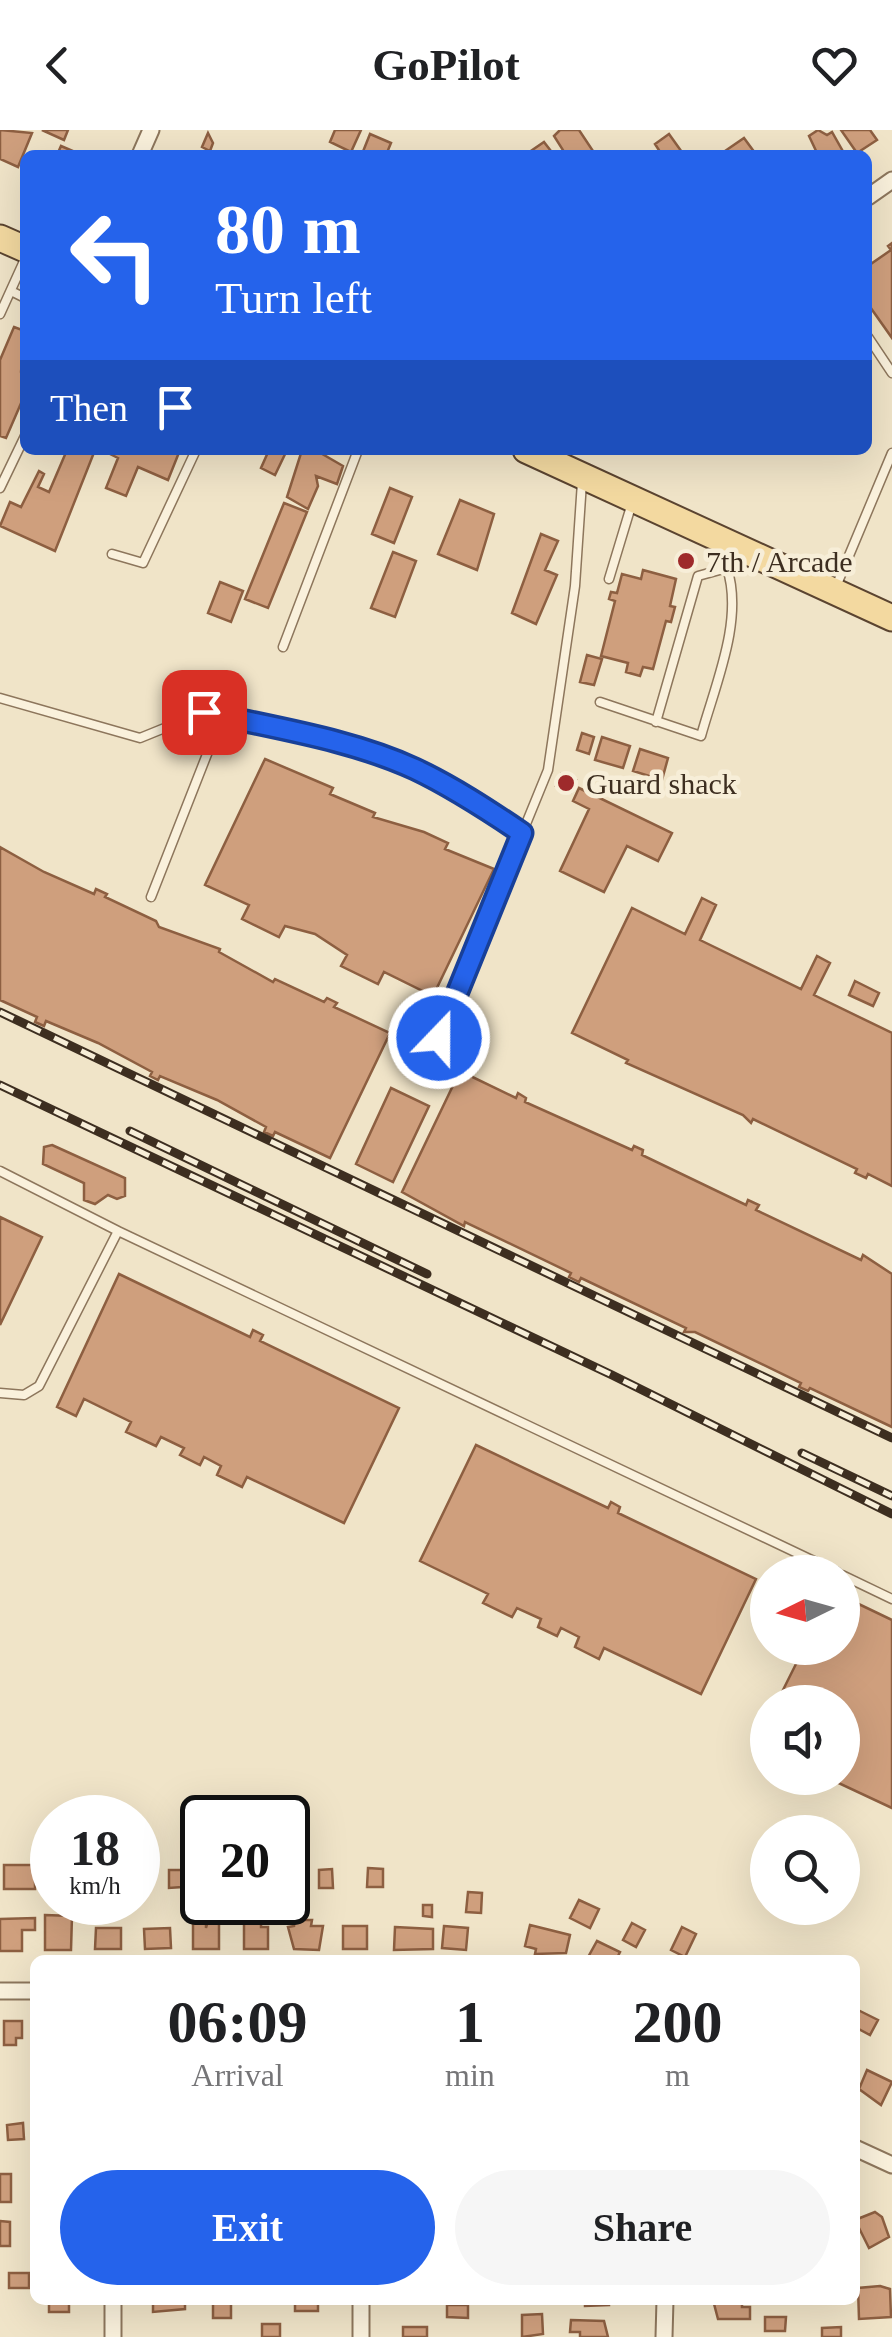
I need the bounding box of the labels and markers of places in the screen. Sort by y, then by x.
place label: 7th / Arcade [706,545,853,578]
marker: 7th / Arcade [675,550,697,572]
pin [162,670,247,755]
place label: Guard shack [586,767,737,800]
marker: Guard shack [555,772,577,794]

